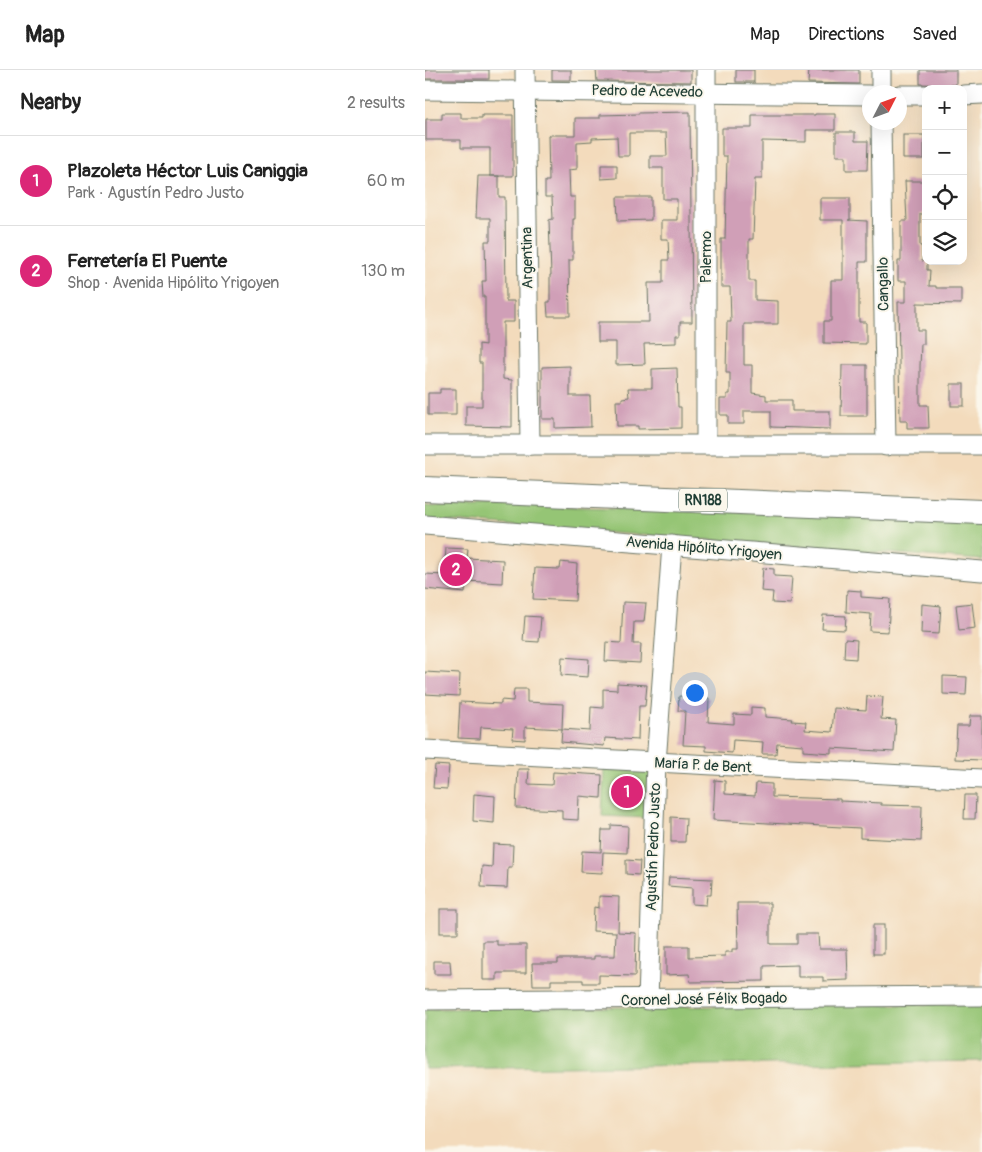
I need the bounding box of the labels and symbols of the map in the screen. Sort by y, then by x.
street label: Pedro de Acevedo [591,81,703,102]
north arrow [862,85,907,130]
street label: Argentina [517,227,538,289]
street label: Palermo [697,231,716,283]
street label: Cangallo [874,257,893,311]
road number: RN188 [679,488,727,512]
street label: Avenida Hipólito Yrigoyen [625,532,783,565]
pin: 2 [440,551,472,589]
your location [682,680,708,706]
street label: María P. de Bent [654,753,753,778]
pin: 1 [611,773,643,811]
street label: Agustín Pedro Justo [642,782,665,912]
street label: Coronel José Félix Bogado [621,989,787,1010]

